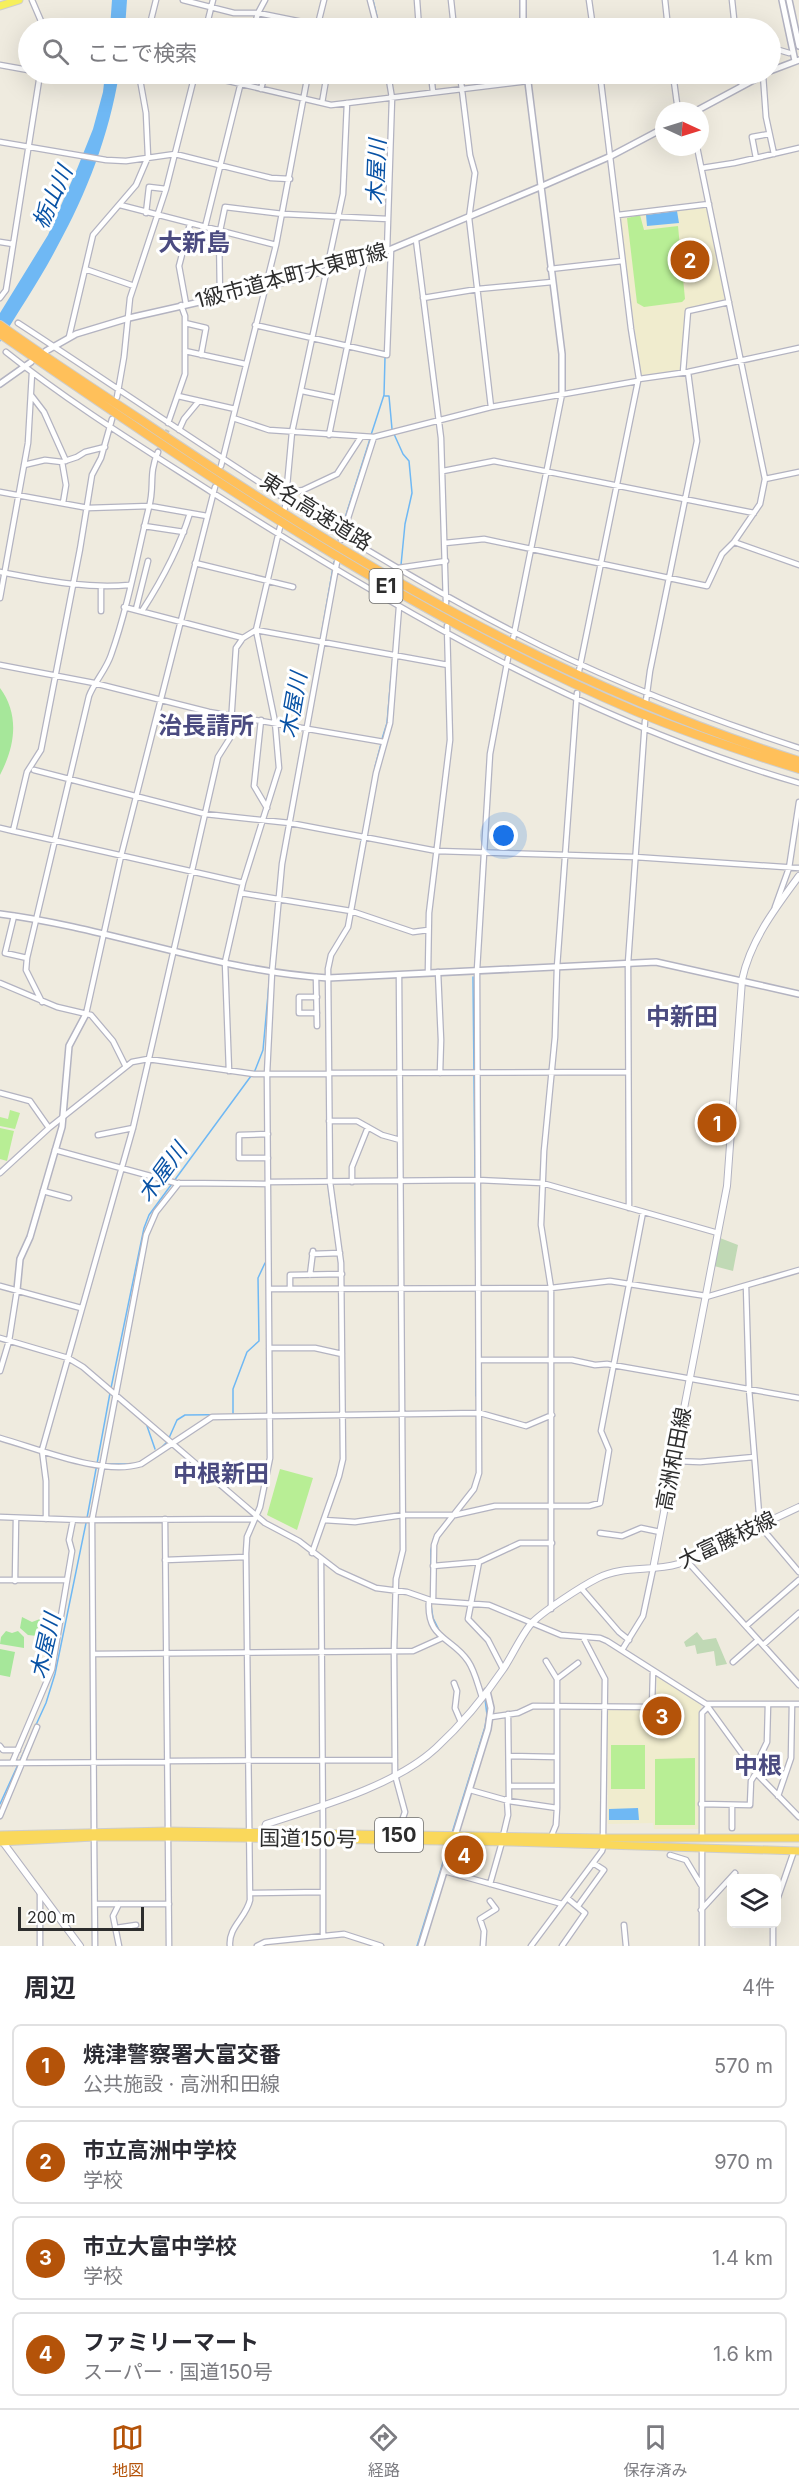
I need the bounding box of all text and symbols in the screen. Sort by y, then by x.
search box [18,18,781,84]
icon: search [39,35,72,68]
text: ここで検索 [87,40,197,66]
north arrow [655,102,709,156]
water label: 木屋川 [362,137,390,205]
water label: 栃山川 [27,160,78,232]
district label: 大新島 [158,228,230,257]
street label: 1級市道本町大東町線 [192,238,390,313]
pin: 2 [670,238,710,282]
street label: 東名高速道路 [256,468,376,556]
road number: E1 [370,569,402,603]
water label: 木屋川 [274,668,312,740]
district label: 治長請所 [158,711,254,740]
your location [489,821,518,850]
district label: 中新田 [646,1002,718,1031]
pin: 1 [698,1100,736,1146]
water label: 木屋川 [132,1136,193,1206]
street label: 高洲和田線 [651,1405,696,1513]
district label: 中根新田 [173,1459,269,1488]
street label: 大富藤枝線 [674,1506,780,1573]
water label: 木屋川 [25,1609,66,1681]
pin: 3 [642,1694,682,1738]
district label: 中根 [734,1751,782,1780]
road number: 150 [375,1818,423,1852]
street label: 国道150号 [259,1825,357,1852]
pin: 4 [444,1832,484,1878]
map controls [727,1874,781,1928]
button: layers [727,1874,781,1928]
scale bar [18,1904,144,1932]
text: 200 m [27,1907,75,1927]
text: 周辺 [24,1972,76,2003]
text: 4件 [742,1975,775,1999]
text: 焼津警察署大富交番 [83,2041,281,2067]
text: 1 [41,2054,50,2078]
text: 570 m [714,2054,773,2078]
text: 公共施設 · 高洲和田線 [83,2072,280,2096]
text: 市立高洲中学校 [83,2137,237,2163]
text: 2 [39,2150,52,2174]
text: 970 m [714,2150,773,2174]
text: 学校 [83,2168,123,2192]
text: 市立大富中学校 [83,2233,237,2259]
text: 3 [39,2246,52,2270]
text: 1.4 km [712,2246,773,2270]
text: 学校 [83,2264,123,2288]
text: ファミリーマート [83,2329,259,2355]
text: 4 [39,2342,52,2366]
text: 1.6 km [713,2342,773,2366]
text: スーパー · 国道150号 [83,2360,273,2384]
tab: 地図 [111,2421,144,2481]
tab: 経路 [367,2421,400,2481]
tab: 保存済み [623,2421,687,2481]

